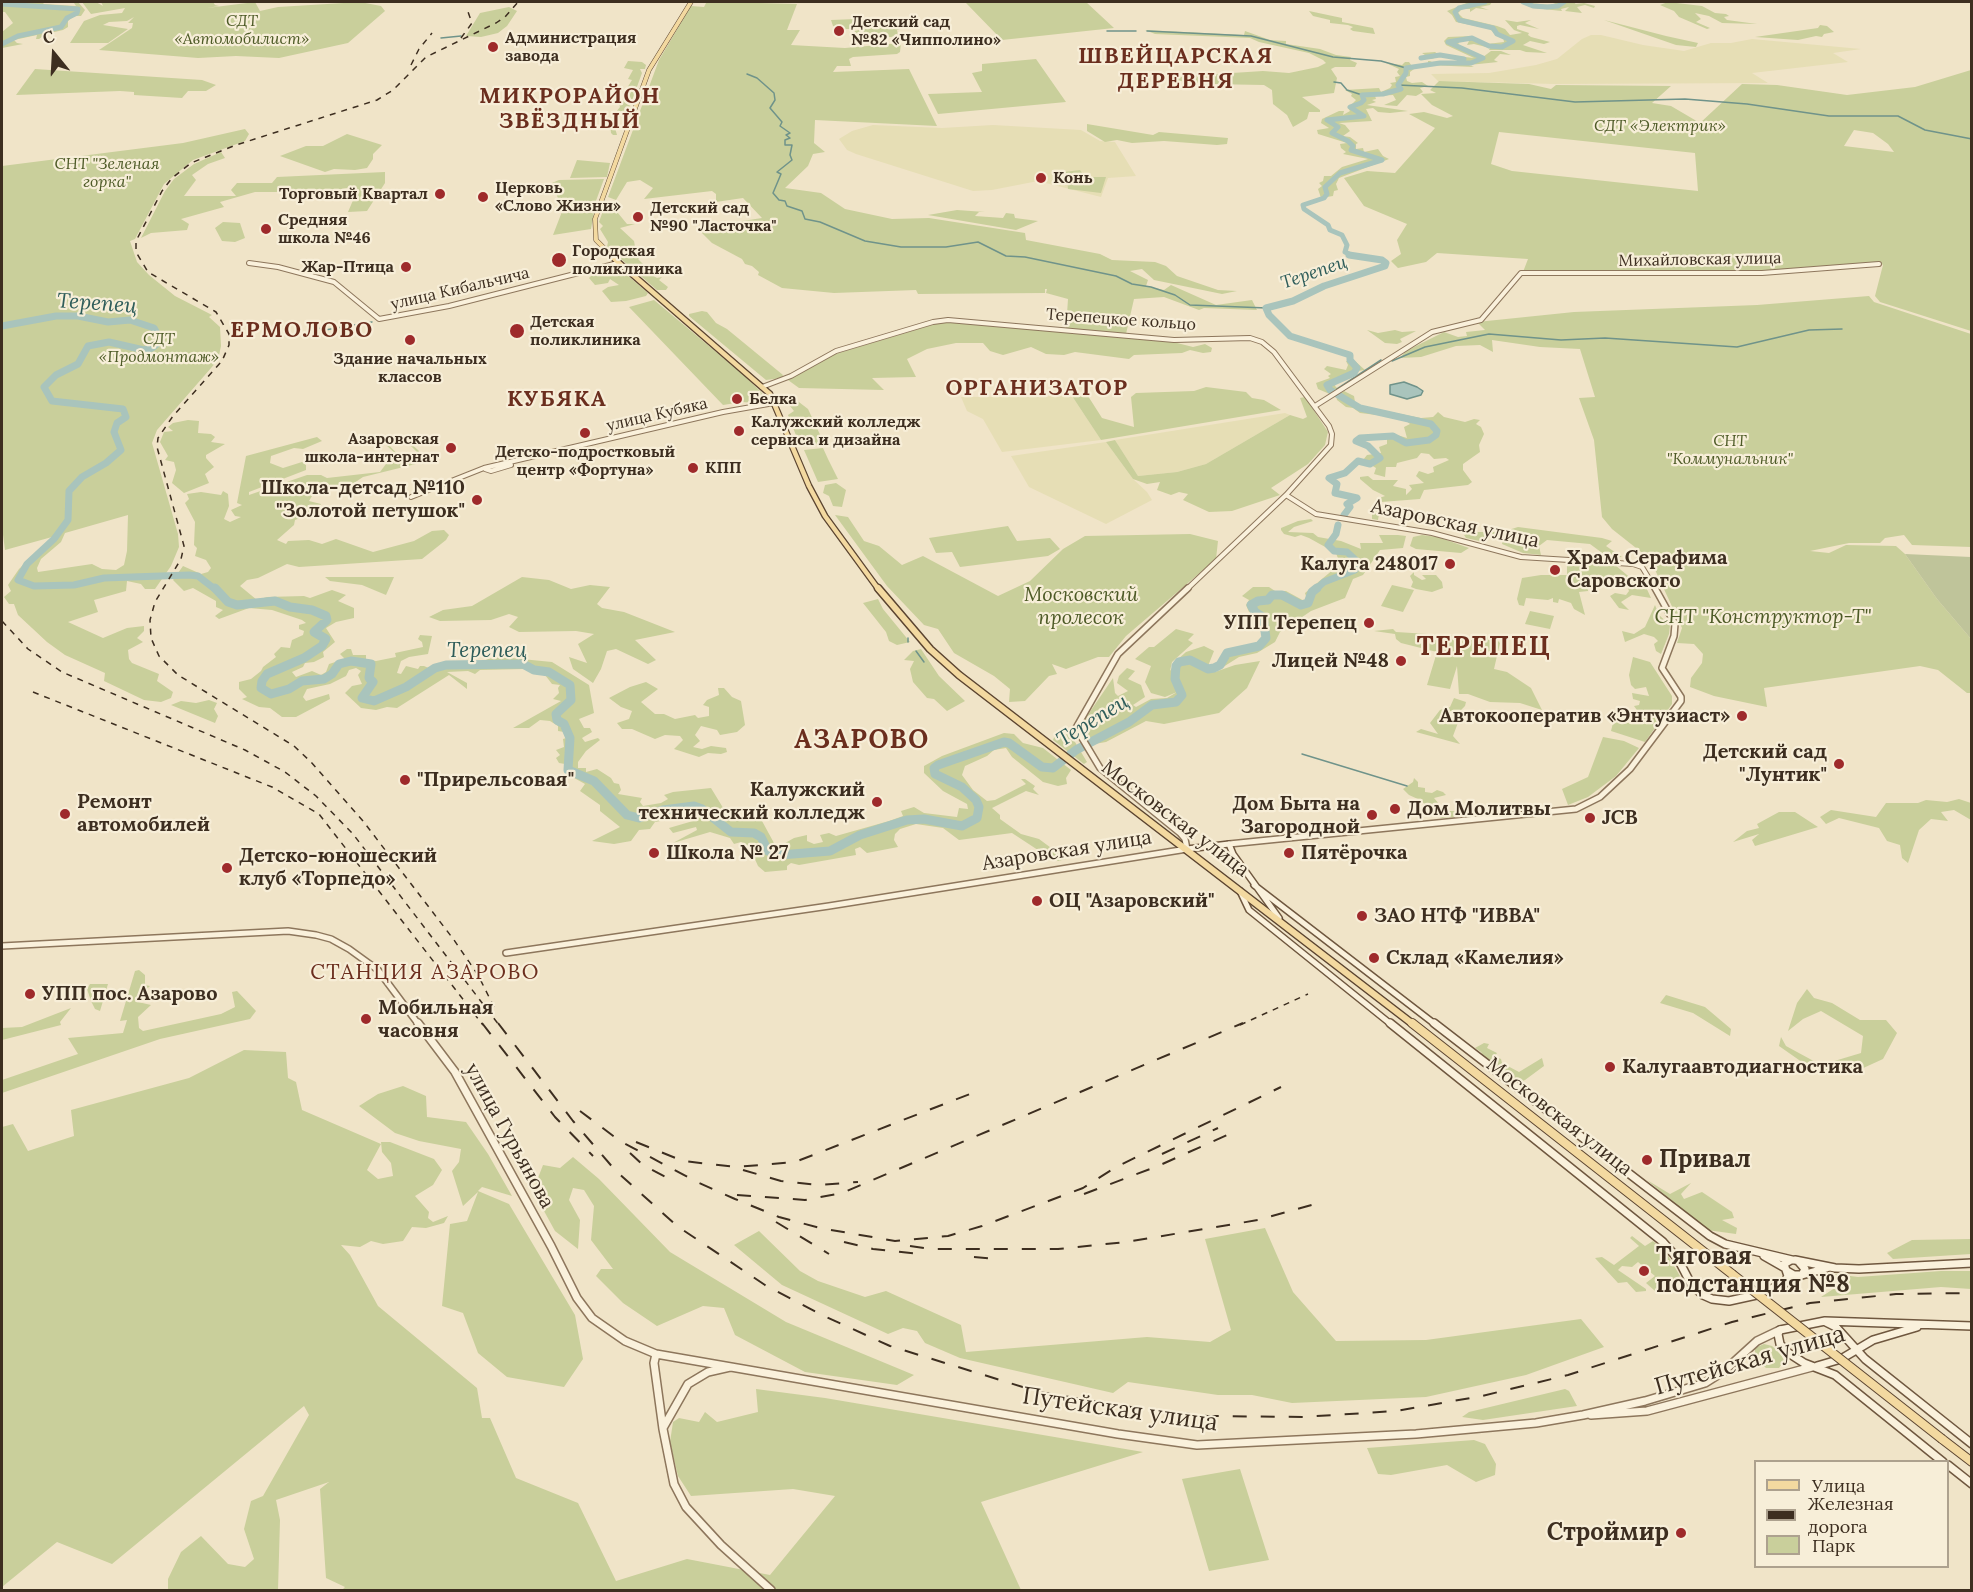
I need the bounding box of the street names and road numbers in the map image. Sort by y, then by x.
street label: Михайловская улица [1618,249,1782,271]
street label: улица Кибальчича [389,264,531,314]
street label: Терепецкое кольцо [1046,305,1196,335]
street label: улица Кубяка [604,394,710,436]
street label: Азаровская улица [1369,494,1541,554]
street label: Московская улица [1096,756,1254,882]
street label: Азаровская улица [980,826,1154,876]
street label: Московская улица [1481,1053,1637,1181]
street label: улица Гурьянова [459,1059,559,1213]
street label: Путейская улица [1651,1320,1849,1402]
street label: Путейская улица [1021,1382,1219,1438]

